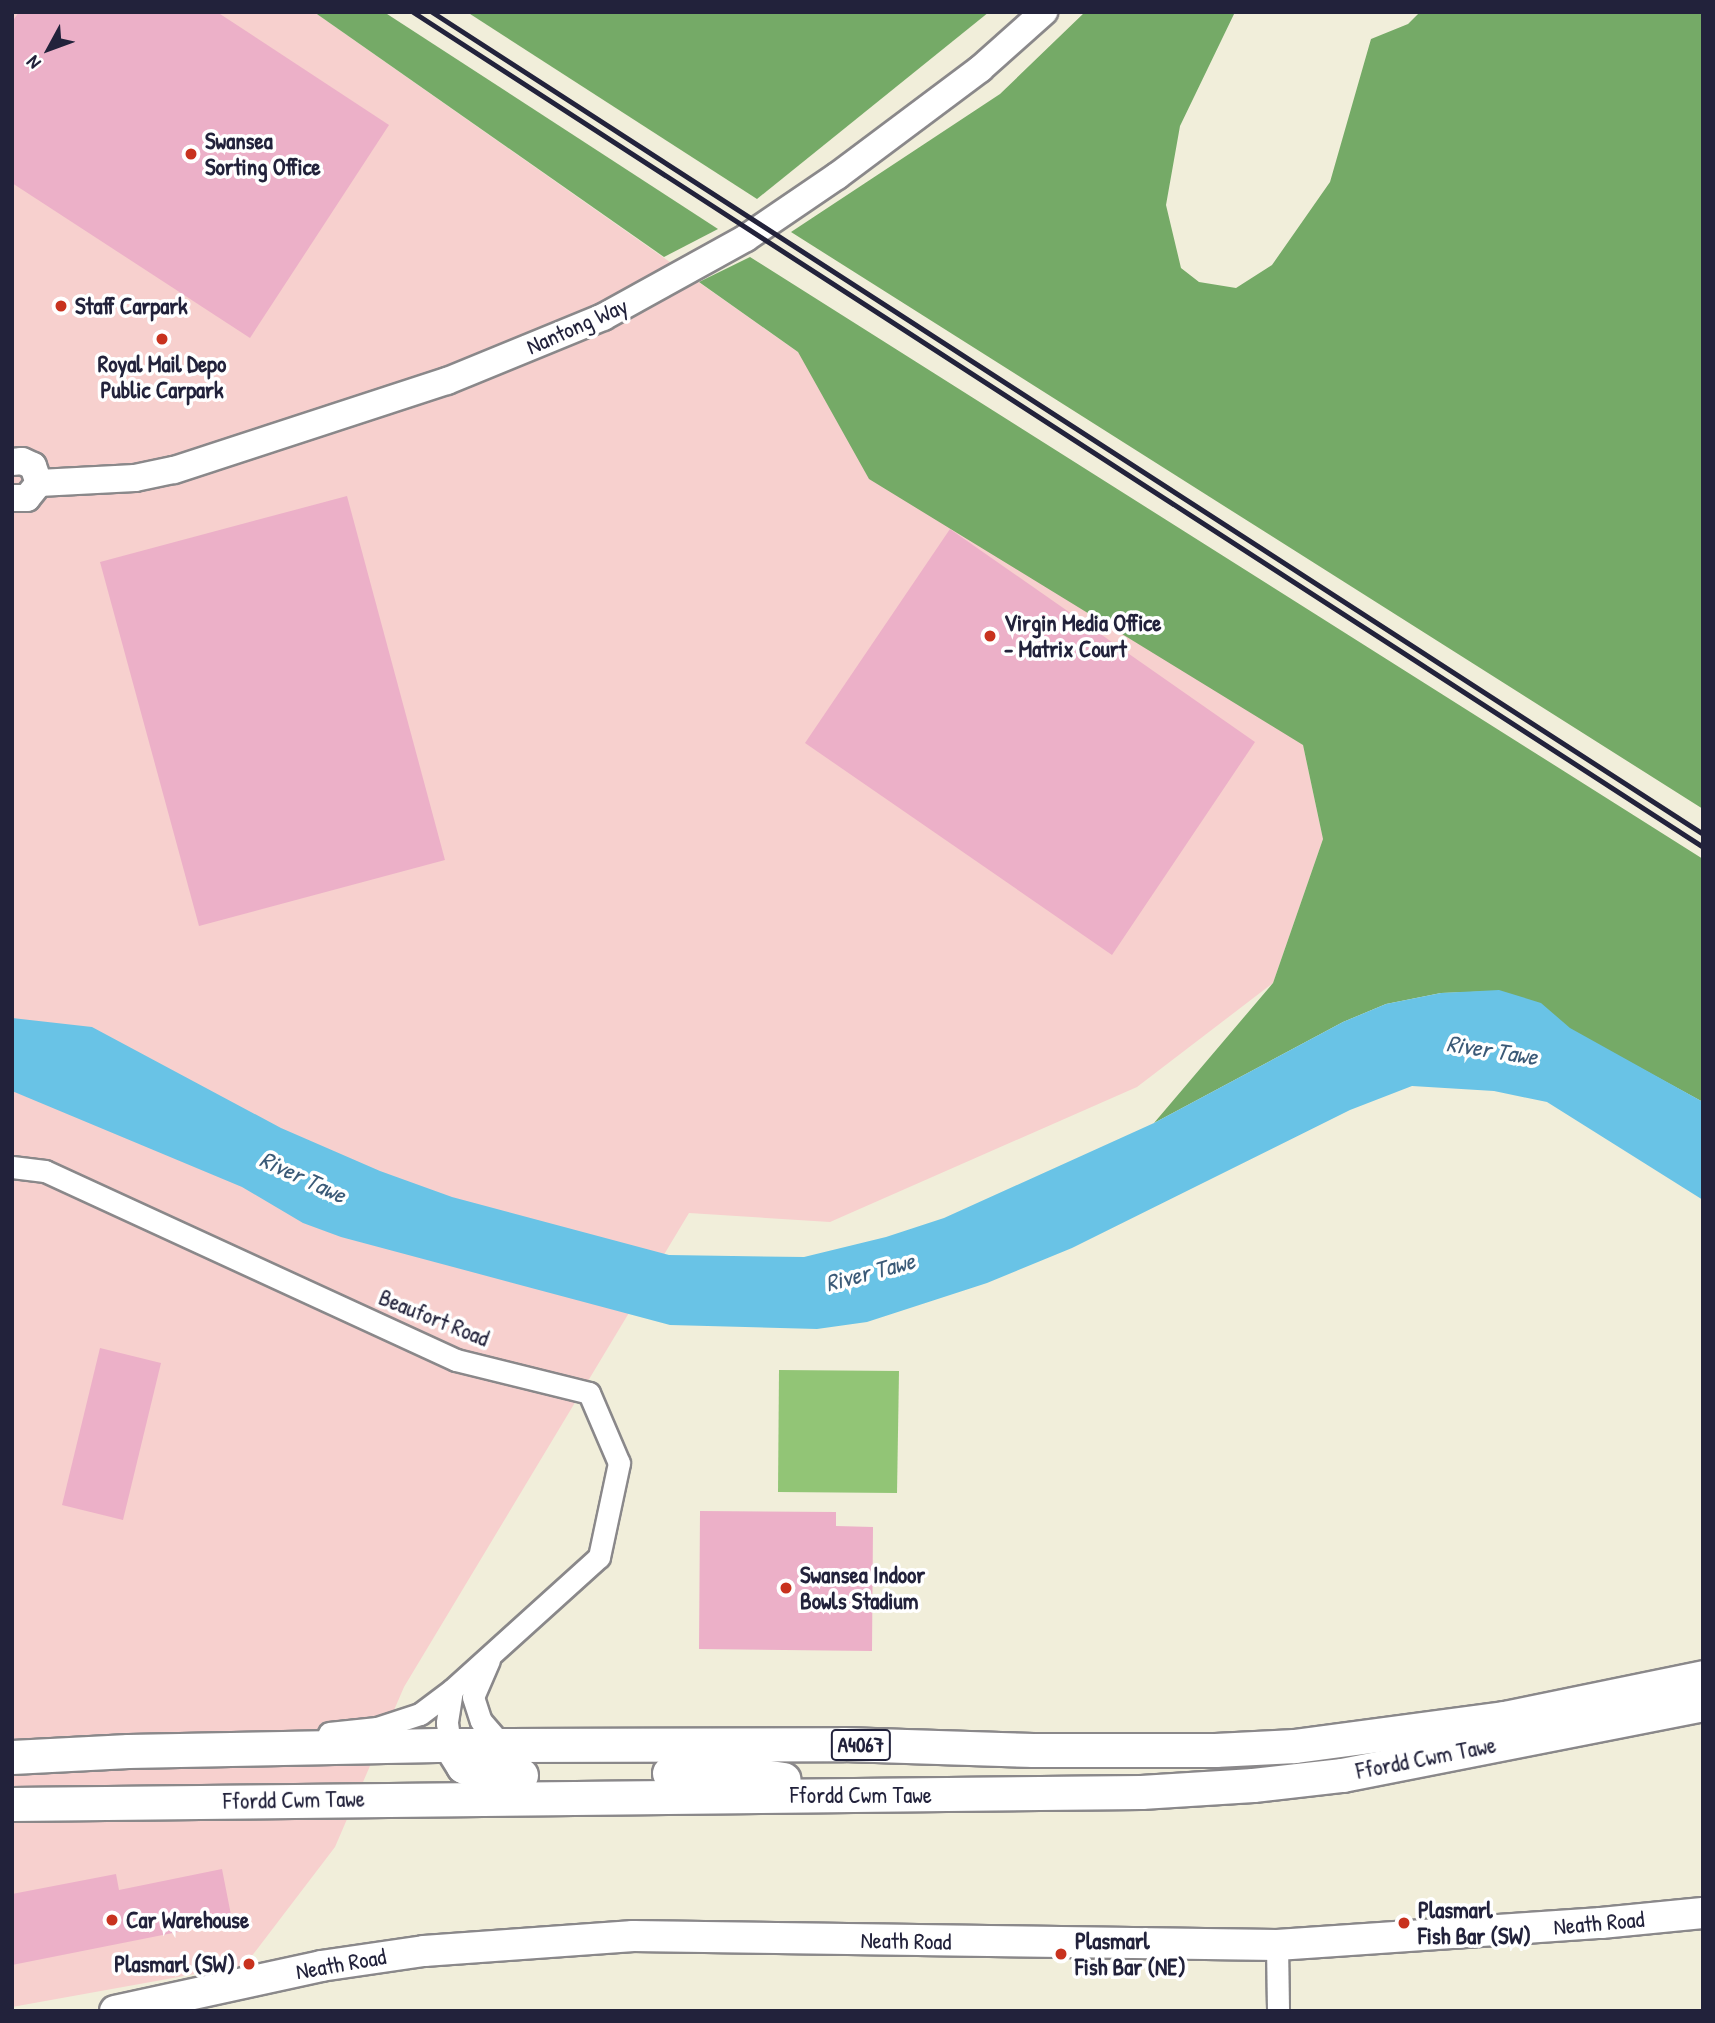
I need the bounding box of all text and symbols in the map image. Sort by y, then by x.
north arrow [14,14,84,84]
text: N [20,50,46,75]
place label: Swansea Sorting Office [205,127,321,181]
marker: Swansea Sorting Office [183,146,199,162]
street label: Nantong Way [522,291,632,361]
place label: Staff Carpark [75,292,188,320]
marker: Staff Carpark [53,298,69,314]
marker: Royal Mail Depo Public Carpark [154,331,170,347]
place label: Royal Mail Depo Public Carpark [98,350,226,404]
place label: Virgin Media Office - Matrix Court [1004,609,1161,663]
marker: Virgin Media Office - Matrix Court [982,628,998,644]
water label: River Tawe [1445,1029,1539,1071]
water label: River Tawe [255,1145,351,1209]
water label: River Tawe [822,1246,918,1298]
street label: Beaufort Road [375,1283,493,1353]
place label: Swansea Indoor Bowls Stadium [800,1561,925,1615]
marker: Swansea Indoor Bowls Stadium [778,1580,794,1596]
road number: A4067 [830,1728,892,1762]
street label: Ffordd Cwm Tawe [1354,1731,1498,1785]
street label: Ffordd Cwm Tawe [790,1781,932,1809]
street label: Ffordd Cwm Tawe [223,1785,365,1815]
place label: Plasmarl Fish Bar (SW) [1418,1896,1531,1950]
street label: Neath Road [1552,1905,1646,1941]
place label: Car Warehouse [126,1906,249,1934]
marker: Car Warehouse [104,1912,120,1928]
marker: Plasmarl Fish Bar (SW) [1396,1915,1412,1931]
street label: Neath Road [860,1926,952,1956]
place label: Plasmarl Fish Bar (NE) [1075,1927,1186,1981]
street label: Neath Road [294,1943,388,1985]
marker: Plasmarl Fish Bar (NE) [1053,1946,1069,1962]
place label: Plasmarl (SW) [114,1950,235,1978]
marker: Plasmarl (SW) [241,1956,257,1972]

